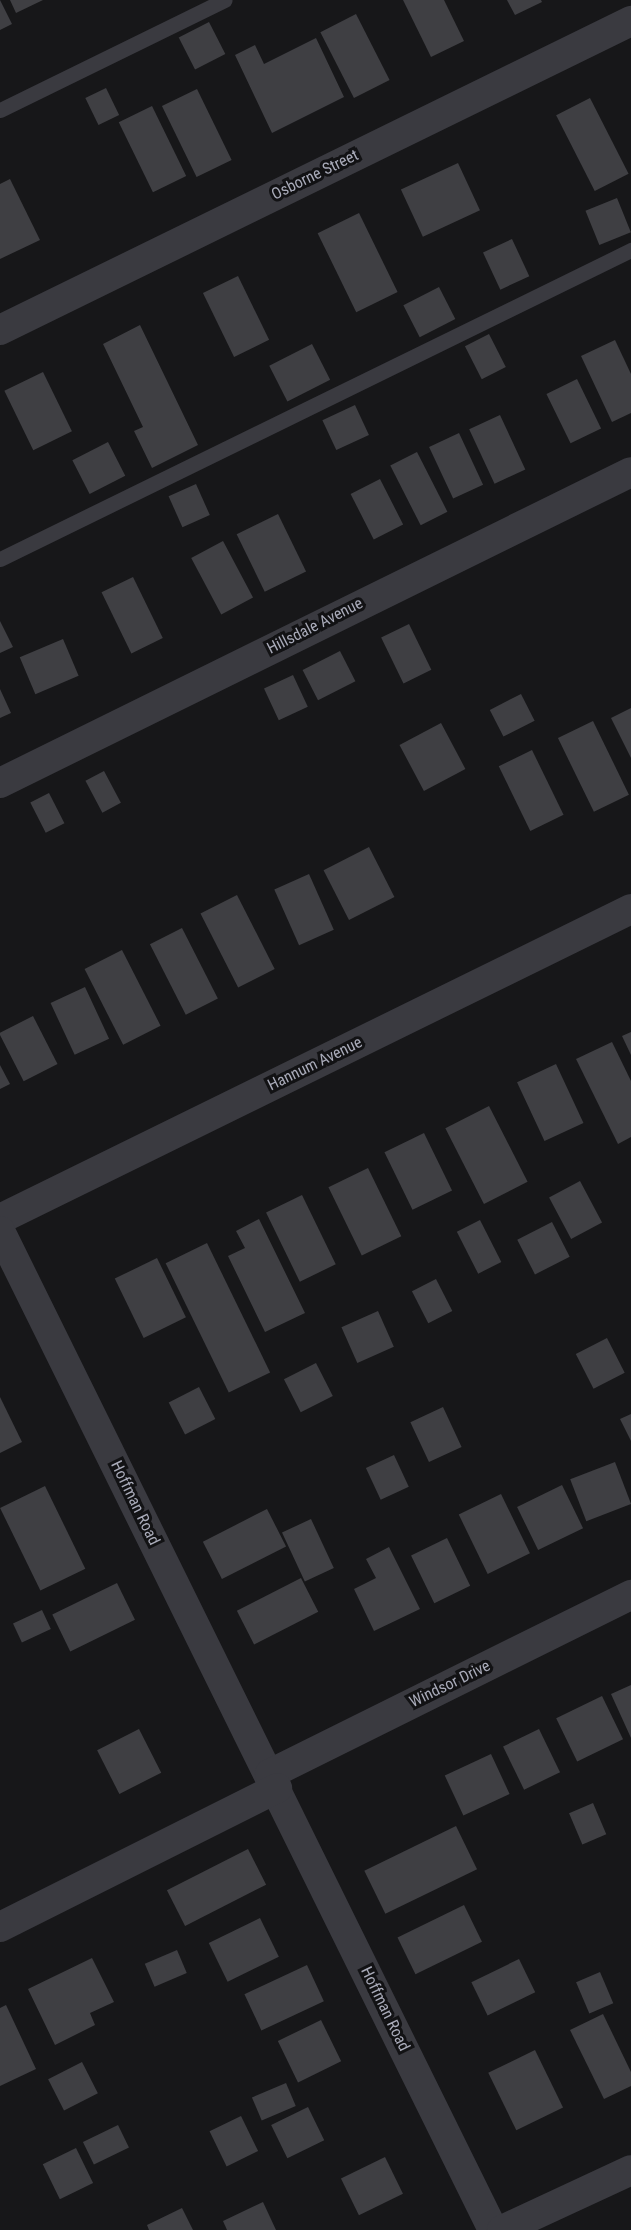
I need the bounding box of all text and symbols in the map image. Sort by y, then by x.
street label: Osborne Street [268,146,362,204]
street label: Hillsdale Avenue [264,594,366,658]
street label: Hannum Avenue [265,1033,365,1095]
street label: Hoffman Road [106,1458,164,1548]
street label: Windsor Drive [407,1656,493,1712]
street label: Hoffman Road [356,1964,414,2054]

